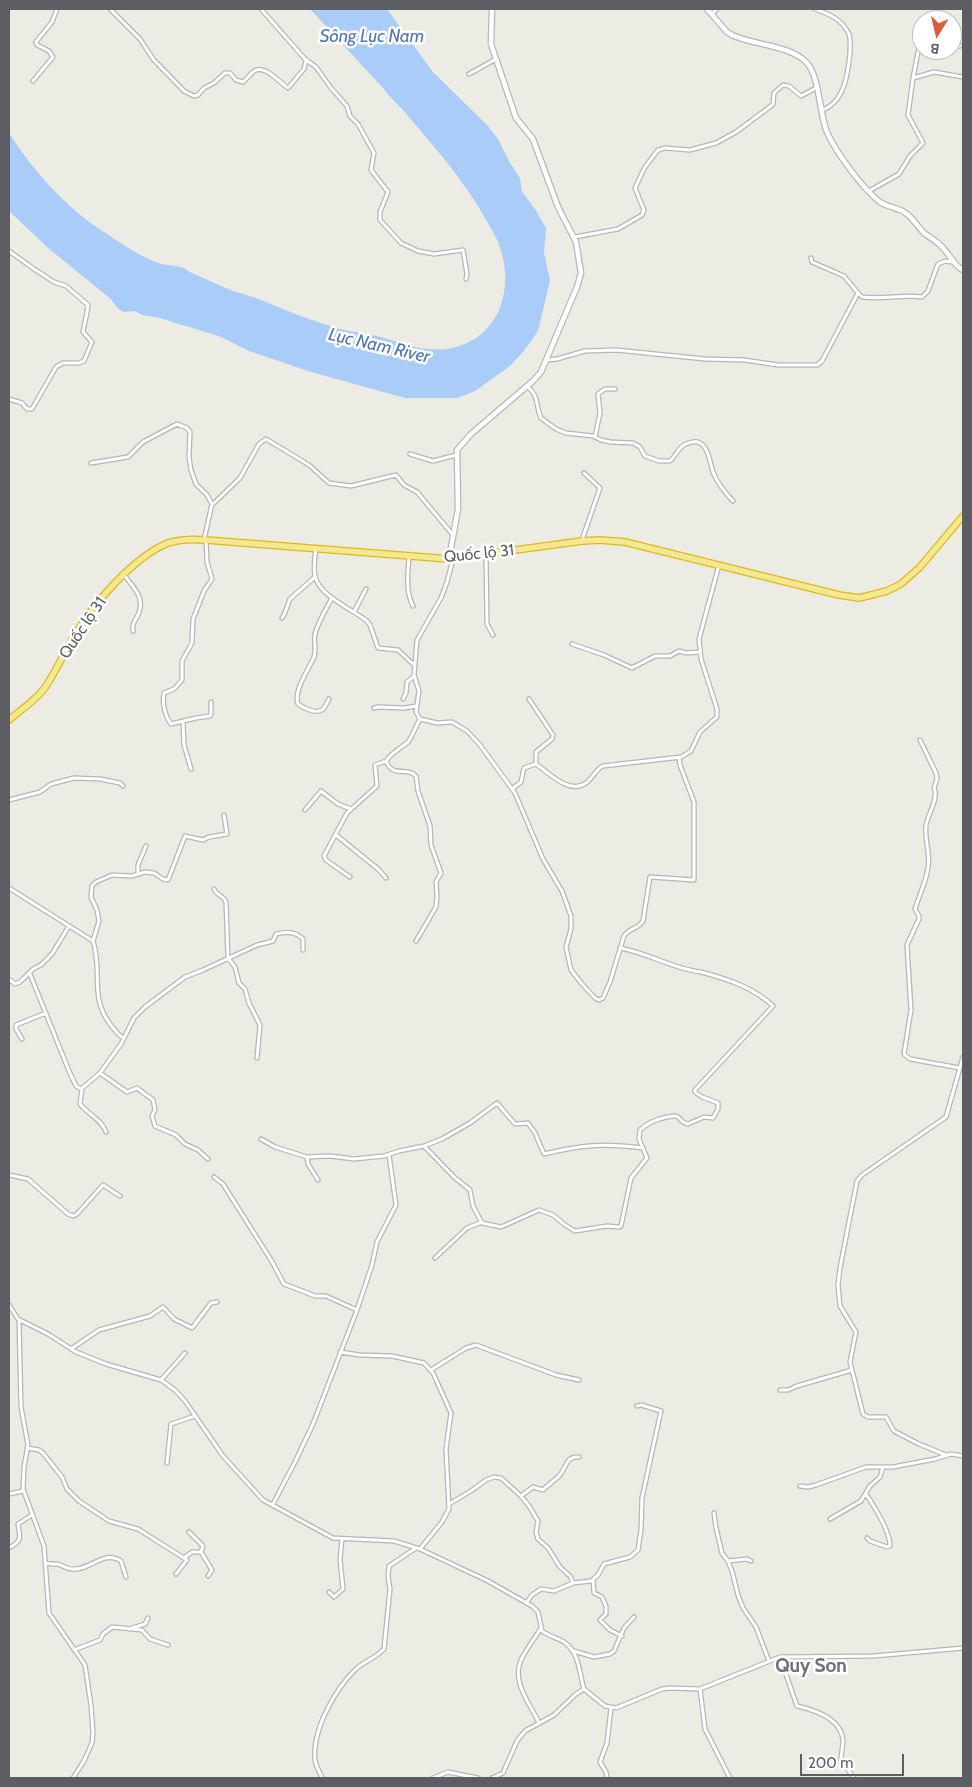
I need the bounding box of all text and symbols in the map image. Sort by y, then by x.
north arrow [912,10,962,60]
water label: Sông Lục Nam [320,26,424,48]
text: B [929,39,941,58]
water label: Lục Nam River [326,324,432,368]
street label: Quốc lộ 31 [443,541,515,567]
street label: Quốc lộ 31 [55,594,111,662]
district label: Quy Son [775,1655,847,1677]
scale bar [802,1744,906,1776]
text: 200 m [808,1754,853,1772]

